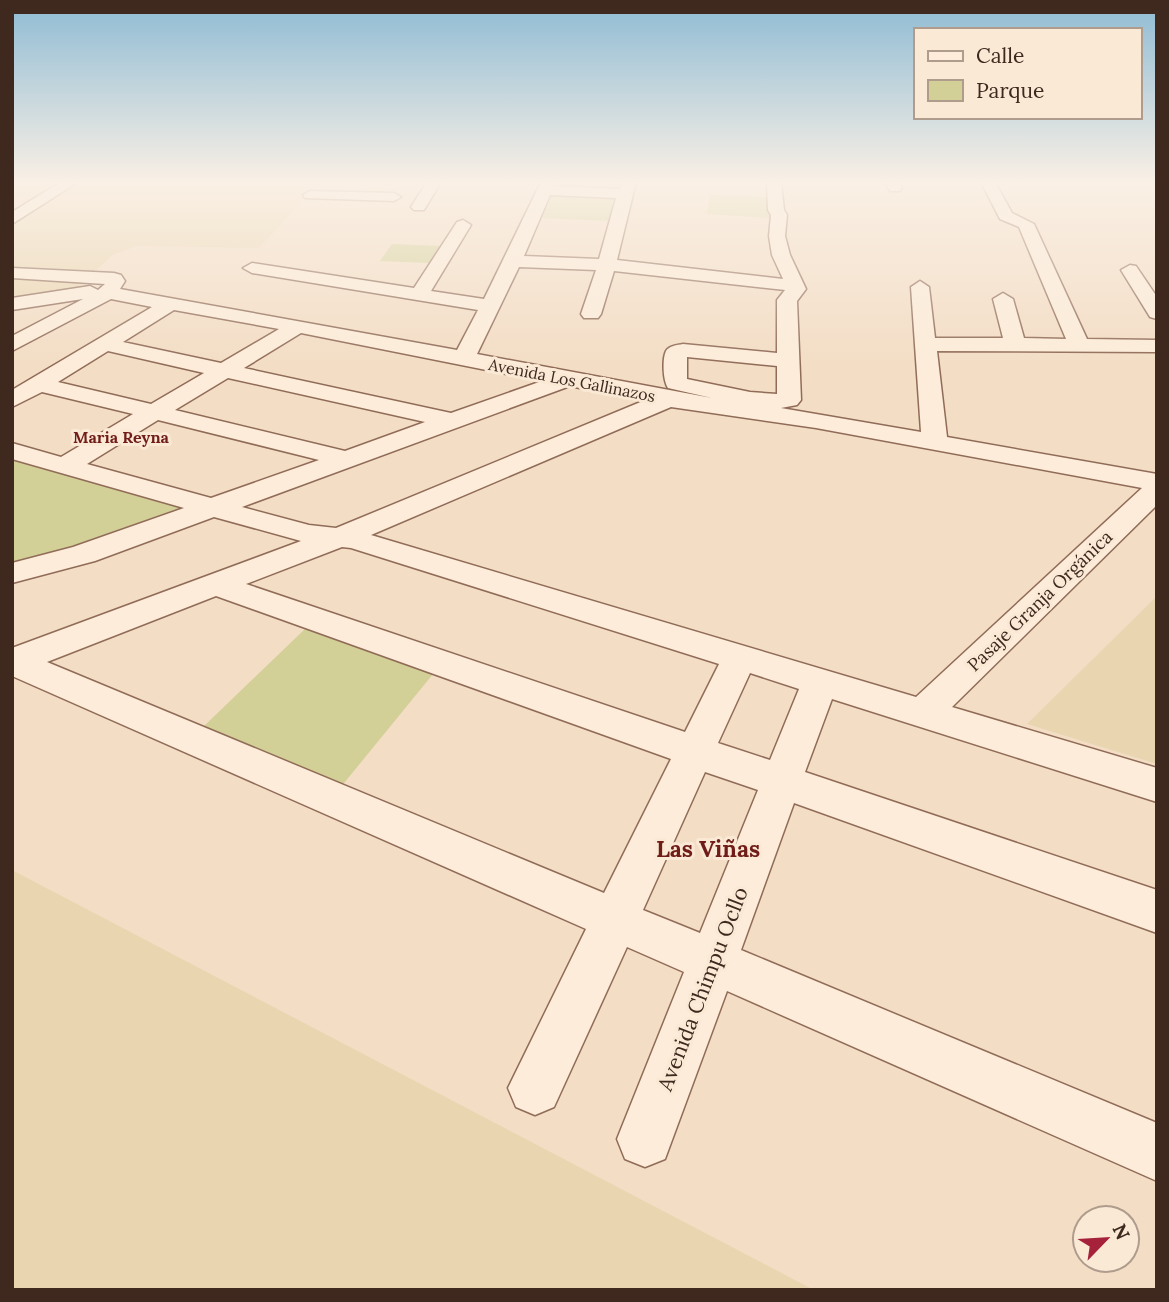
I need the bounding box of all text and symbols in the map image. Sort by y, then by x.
legend [914,28,1141,119]
text: Calle [976,42,1024,69]
text: Parque [976,77,1044,104]
street label: Avenida Los Gallinazos [486,354,657,406]
district label: Maria Reyna [73,427,170,447]
street label: Pasaje Granja Orgánica [962,525,1117,676]
district label: Las Viñas [656,834,760,863]
street label: Avenida Chimpu Ocllo [651,883,754,1095]
north arrow [1071,1204,1141,1274]
text: N [1107,1220,1136,1244]

